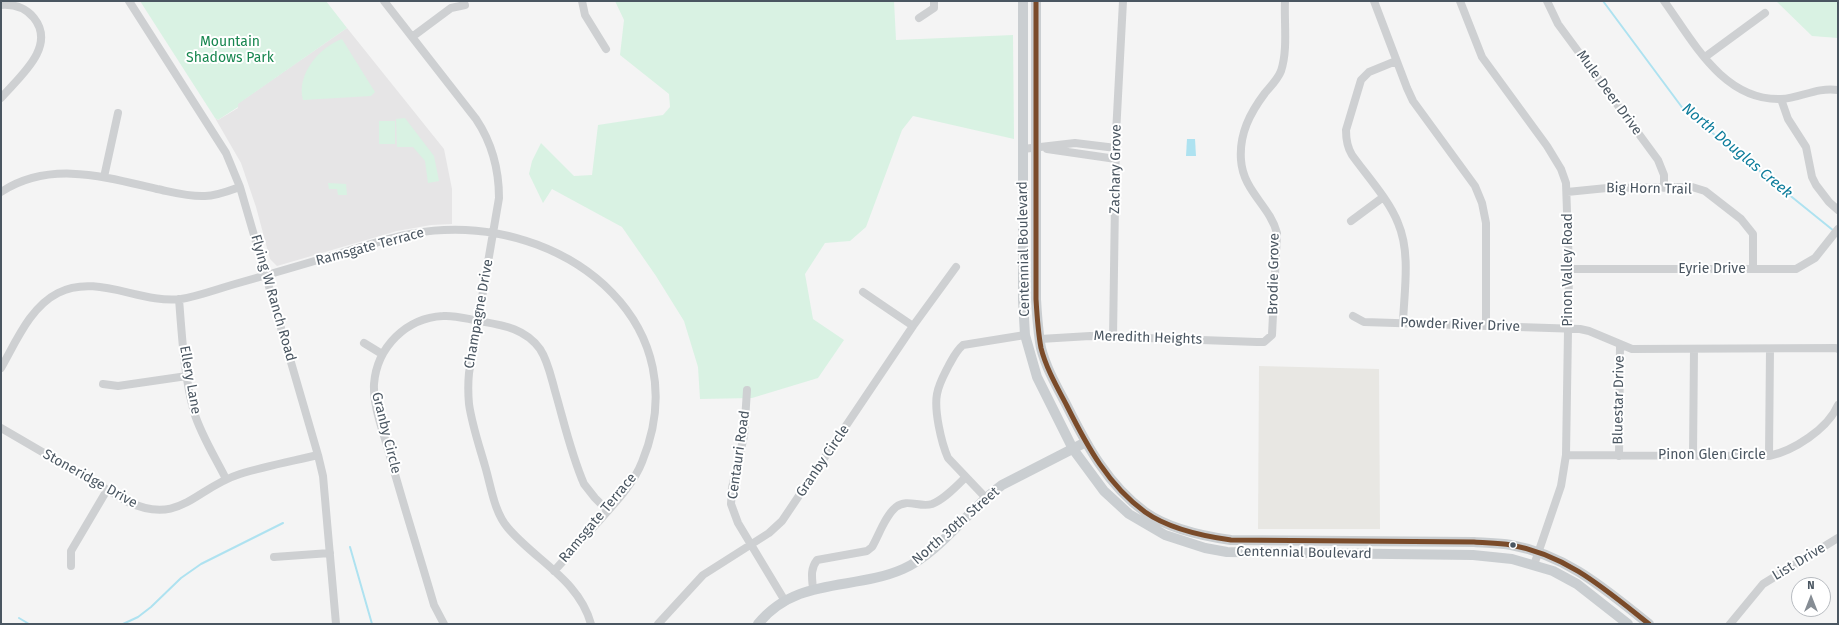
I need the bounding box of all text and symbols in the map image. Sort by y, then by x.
park label: Mountain Shadows Park [186,34,274,66]
street label: Mule Deer Drive [1573,47,1645,139]
water label: North Douglas Creek [1678,100,1796,202]
street label: Zachary Grove [1107,124,1125,214]
street label: Big Horn Trail [1606,180,1692,198]
street label: Centennial Boulevard [1014,181,1034,317]
street label: Pinon Valley Road [1560,213,1576,327]
street label: Ramsgate Terrace [314,224,426,270]
street label: Flying W Ranch Road [247,233,299,363]
street label: Brodie Grove [1265,233,1283,315]
street label: Champagne Drive [461,258,497,370]
street label: Eyrie Drive [1678,261,1746,277]
street label: Powder River Drive [1400,315,1520,335]
street label: Meredith Heights [1093,328,1203,348]
street label: Ellery Lane [176,344,204,416]
street label: Bluestar Drive [1610,355,1628,445]
street label: Granby Circle [368,390,404,476]
street label: Centauri Road [724,410,754,500]
street label: Granby Circle [793,422,853,500]
street label: Stoneridge Drive [40,446,140,512]
street label: Pinon Glen Circle [1658,447,1766,463]
street label: Ramsgate Terrace [556,470,640,566]
street label: North 30th Street [909,484,1003,568]
unlabelled marker [1508,540,1518,550]
street label: List Drive [1769,540,1829,584]
street label: Centennial Boulevard [1236,543,1372,563]
north arrow [1791,577,1831,617]
text: N [1807,579,1815,592]

